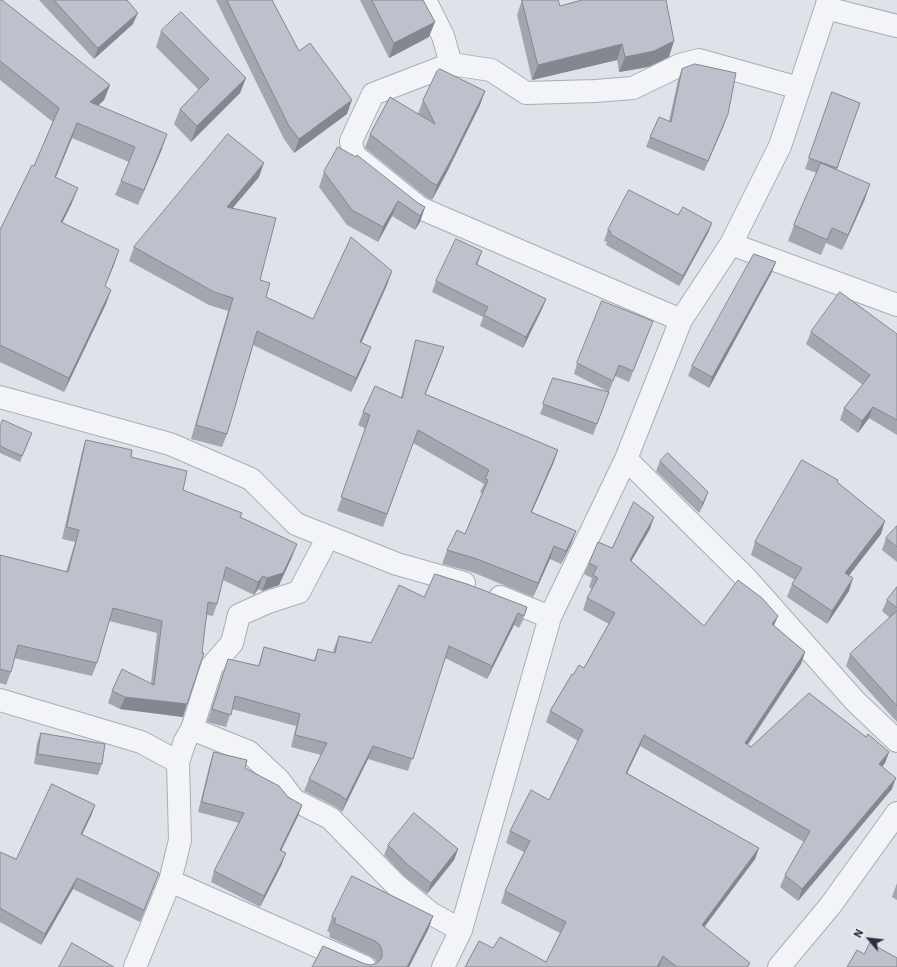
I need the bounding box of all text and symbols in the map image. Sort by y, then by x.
north arrow [849,919,889,959]
text: N [850,927,866,940]

